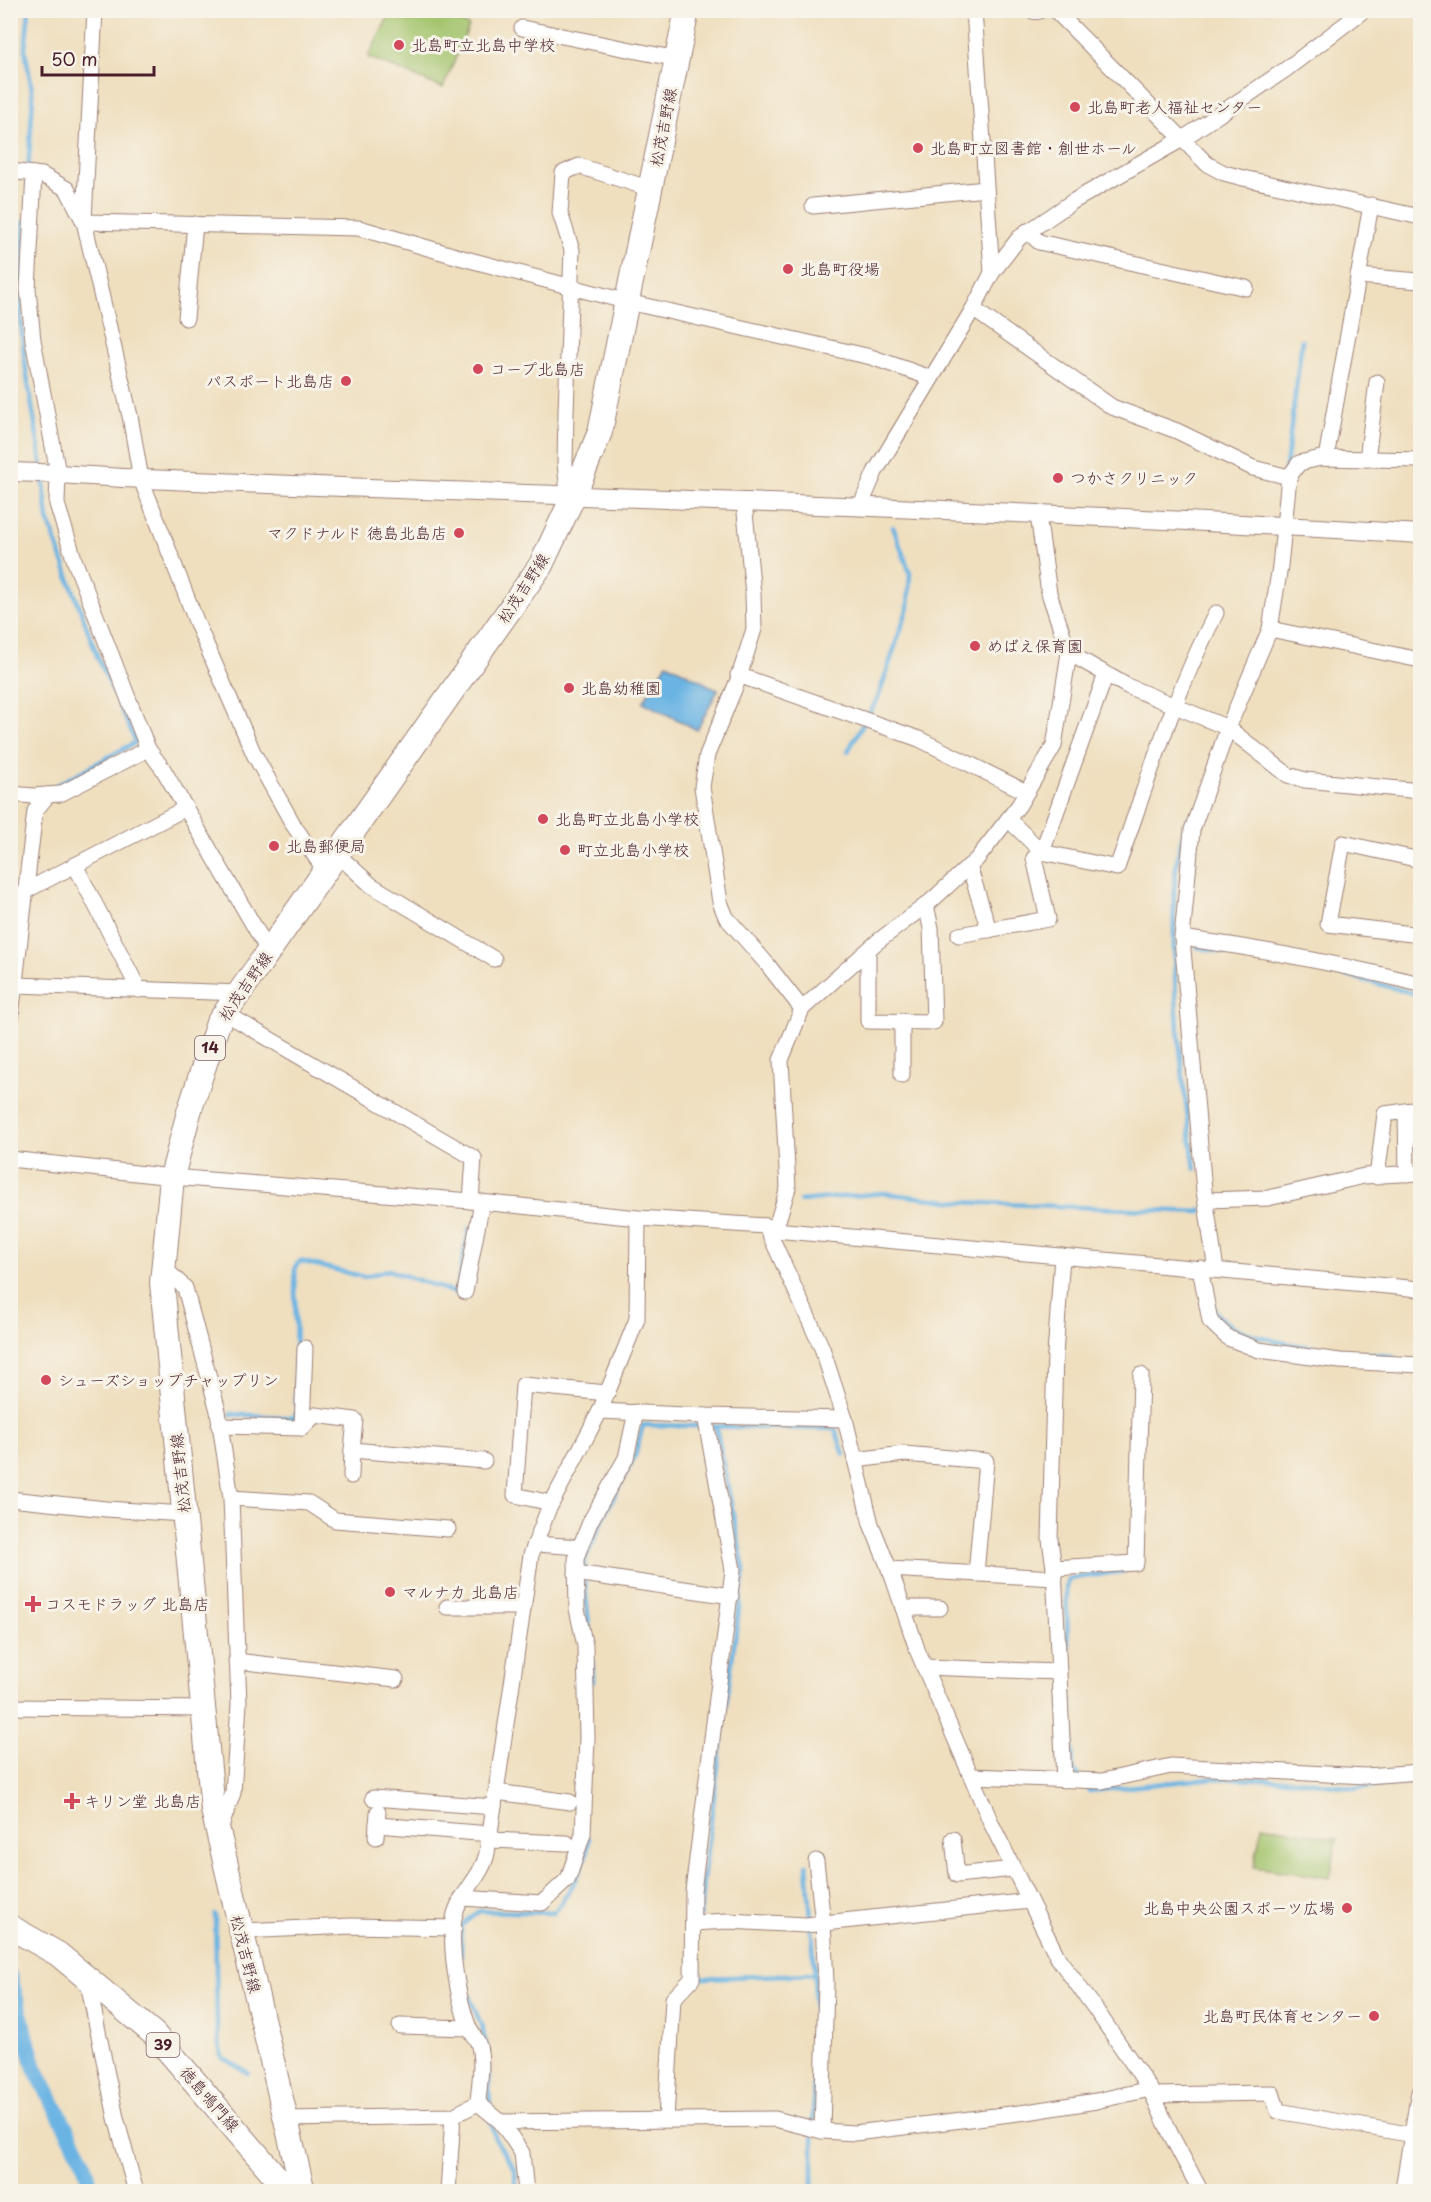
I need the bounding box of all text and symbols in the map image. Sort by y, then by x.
place label: 北島町立北島中学校 [411,32,555,56]
marker: 北島町立北島中学校 [392,38,406,52]
scale bar [42,39,154,77]
text: 50 m [51,45,98,72]
street label: 松茂吉野線 [643,85,681,168]
place label: 北島町老人福祉センター [1087,94,1262,118]
marker: 北島町老人福祉センター [1068,100,1082,114]
place label: 北島町立図書館・創世ホール [930,135,1137,159]
marker: 北島町立図書館・創世ホール [911,141,925,155]
place label: 北島町役場 [800,256,880,280]
marker: 北島町役場 [781,262,795,276]
place label: コープ北島店 [490,356,585,380]
marker: コープ北島店 [471,362,485,376]
place label: パスポート北島店 [206,368,334,392]
marker: パスポート北島店 [339,374,353,388]
place label: つかさクリニック [1070,465,1198,489]
marker: つかさクリニック [1051,471,1065,485]
place label: マクドナルド 徳島北島店 [267,520,447,544]
marker: マクドナルド 徳島北島店 [452,526,466,540]
street label: 松茂吉野線 [490,547,554,628]
place label: めばえ保育園 [987,633,1083,657]
marker: めばえ保育園 [968,639,982,653]
place label: 北島幼稚園 [581,675,661,699]
marker: 北島幼稚園 [562,681,576,695]
place label: 北島町立北島小学校 [555,806,699,830]
marker: 北島町立北島小学校 [536,812,550,826]
place label: 北島郵便局 [286,833,366,857]
place label: 町立北島小学校 [577,837,689,861]
marker: 北島郵便局 [267,839,281,853]
marker: 町立北島小学校 [558,843,572,857]
street label: 松茂吉野線 [211,946,277,1025]
road number: 14 [195,1036,225,1060]
place label: シューズショップチャップリン [58,1367,279,1391]
marker: シューズショップチャップリン [39,1373,53,1387]
street label: 松茂吉野線 [163,1432,195,1514]
place label: マルナカ 北島店 [402,1579,519,1603]
marker: マルナカ 北島店 [383,1585,397,1599]
place label: コスモドラッグ 北島店 [45,1591,210,1615]
marker: コスモドラッグ 北島店 [26,1597,40,1611]
place label: キリン堂 北島店 [84,1788,201,1812]
marker: キリン堂 北島店 [65,1794,79,1808]
place label: 北島中央公園スポーツ広場 [1143,1895,1335,1919]
marker: 北島中央公園スポーツ広場 [1340,1901,1354,1915]
street label: 松茂吉野線 [226,1912,268,1995]
place label: 北島町民体育センター [1203,2003,1362,2027]
marker: 北島町民体育センター [1367,2009,1381,2023]
road number: 39 [146,2033,180,2057]
street label: 徳島鳴門線 [175,2060,246,2136]

